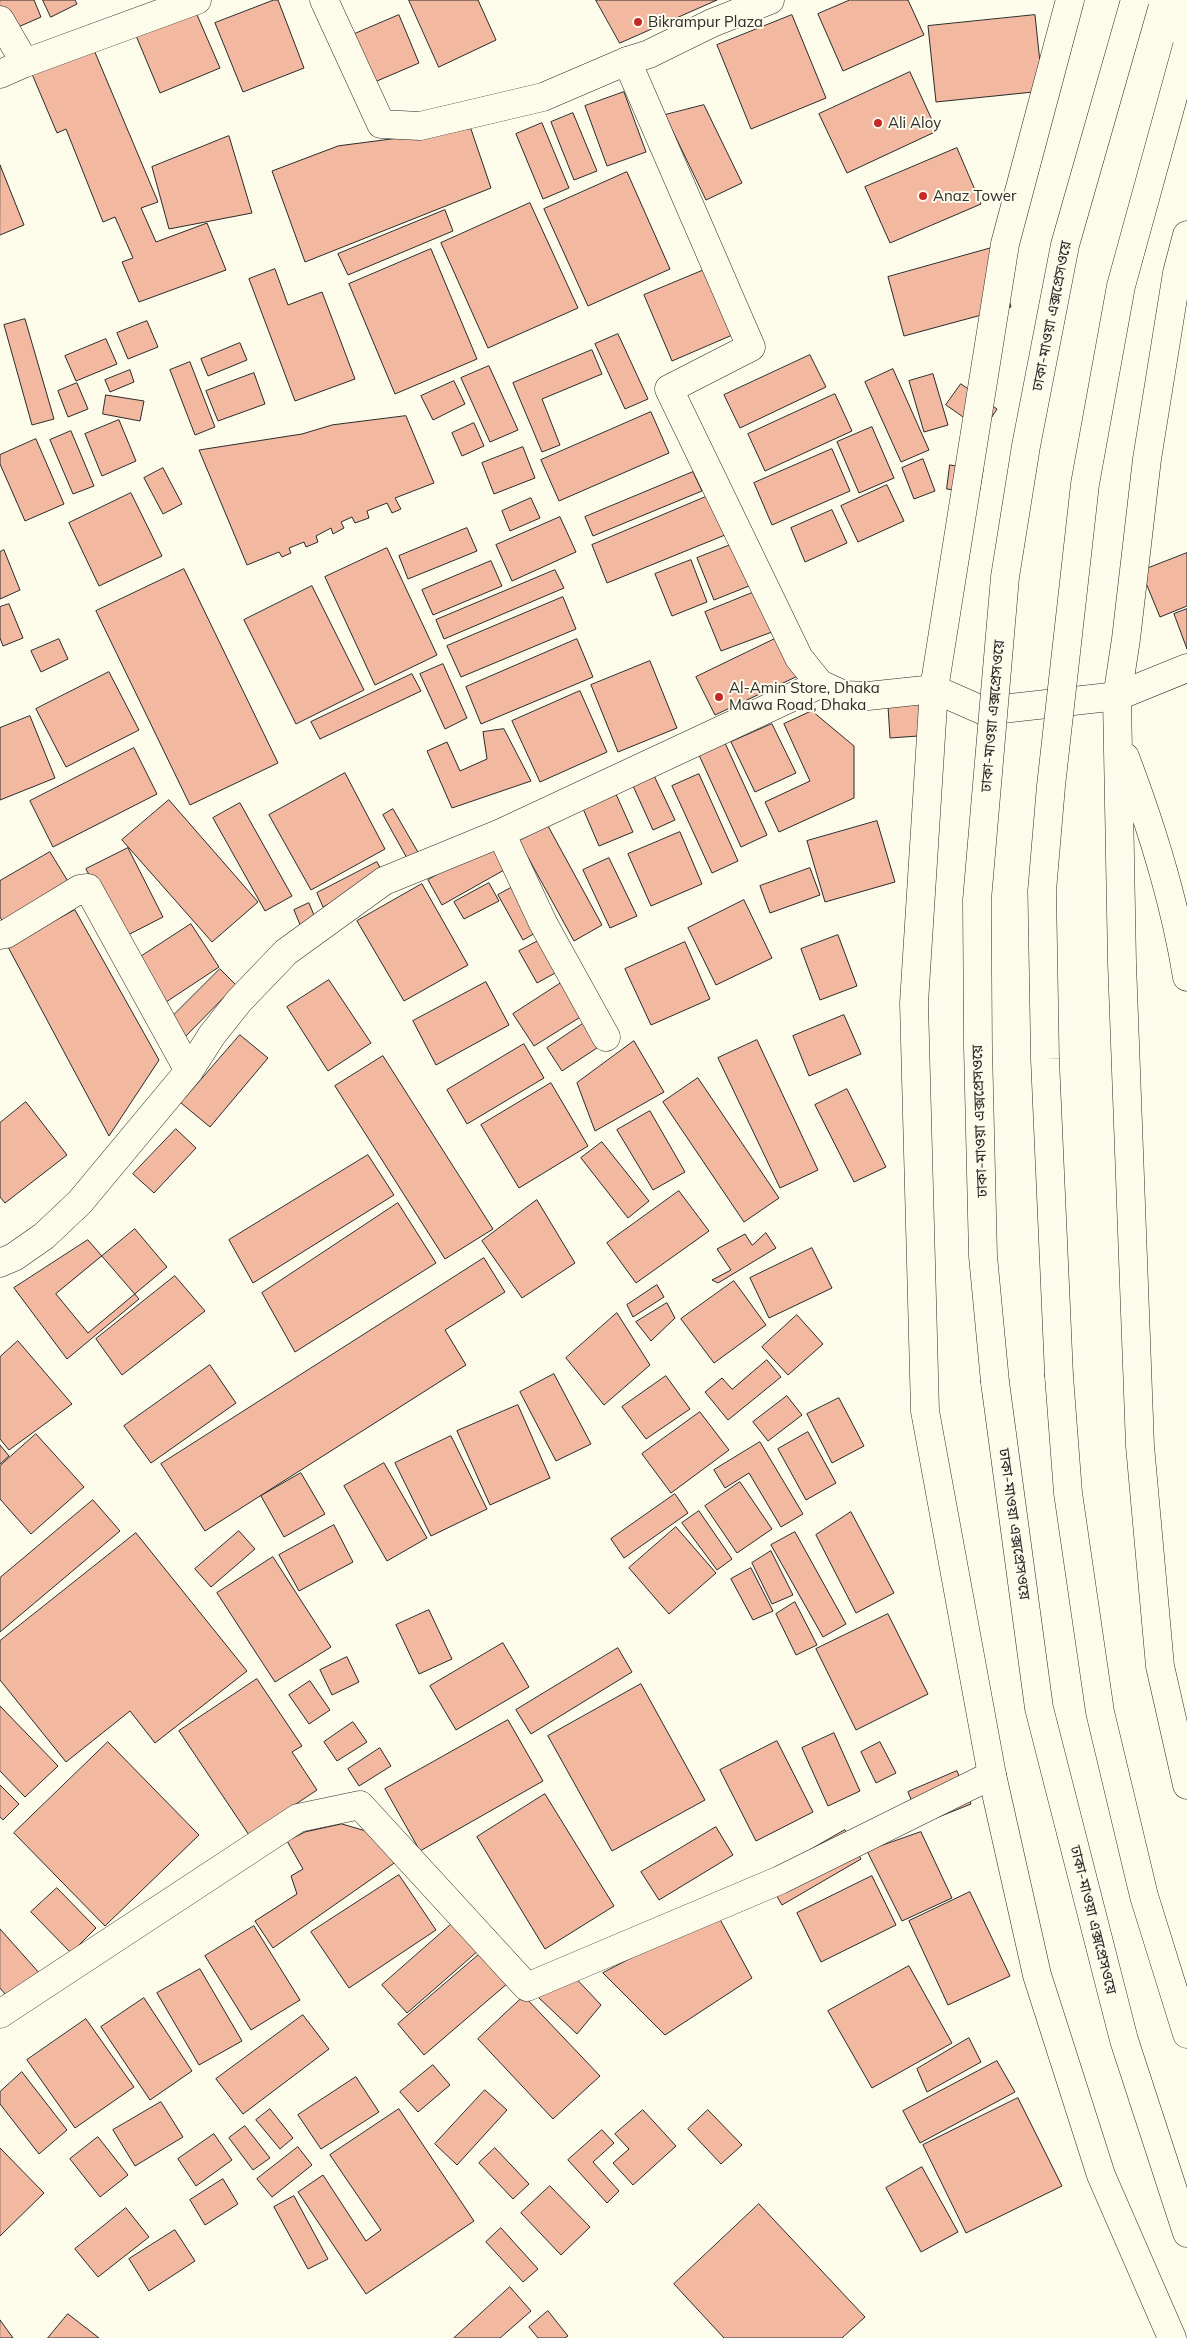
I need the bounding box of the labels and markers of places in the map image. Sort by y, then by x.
place label: Bikrampur Plaza [648,13,763,31]
marker: Bikrampur Plaza [632,16,644,28]
place label: Ali Aloy [888,114,941,132]
marker: Ali Aloy [872,117,884,129]
place label: Anaz Tower [933,187,1016,205]
marker: Anaz Tower [917,190,929,202]
place label: Al-Amin Store, Dhaka Mawa Road, Dhaka [729,679,880,714]
marker: Al-Amin Store, Dhaka Mawa Road, Dhaka [713,691,725,703]

